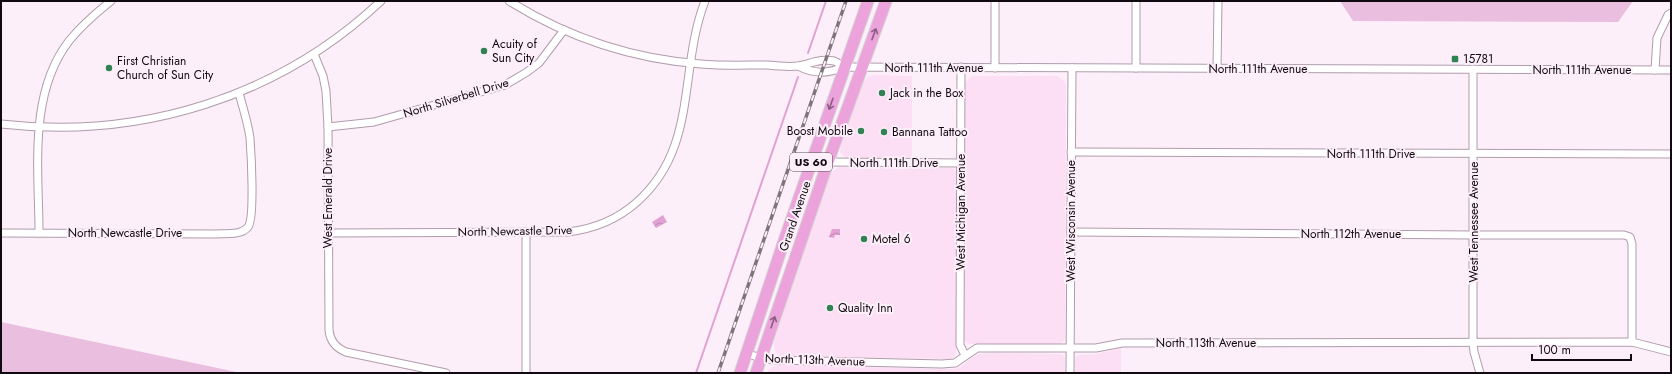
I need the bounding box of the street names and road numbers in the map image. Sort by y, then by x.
street label: North 111th Avenue [884,59,984,77]
street label: North 111th Avenue [1208,60,1308,78]
street label: North 111th Avenue [1532,61,1632,79]
street label: North Silverbell Drive [401,73,511,123]
street label: North 111th Drive [1327,145,1415,163]
street label: West Emerald Drive [319,148,337,248]
road number: US 60 [790,153,832,171]
street label: North 111th Drive [850,154,938,172]
street label: West Michigan Avenue [952,154,970,270]
street label: West Wisconsin Avenue [1062,160,1080,282]
street label: West Tennessee Avenue [1465,162,1483,282]
street label: Grand Avenue [775,178,815,254]
street label: North Newcastle Drive [458,221,572,241]
street label: North Newcastle Drive [68,224,182,242]
street label: North 112th Avenue [1301,225,1401,243]
street label: North 113th Avenue [1156,334,1256,352]
street label: North 113th Avenue [765,349,865,371]

